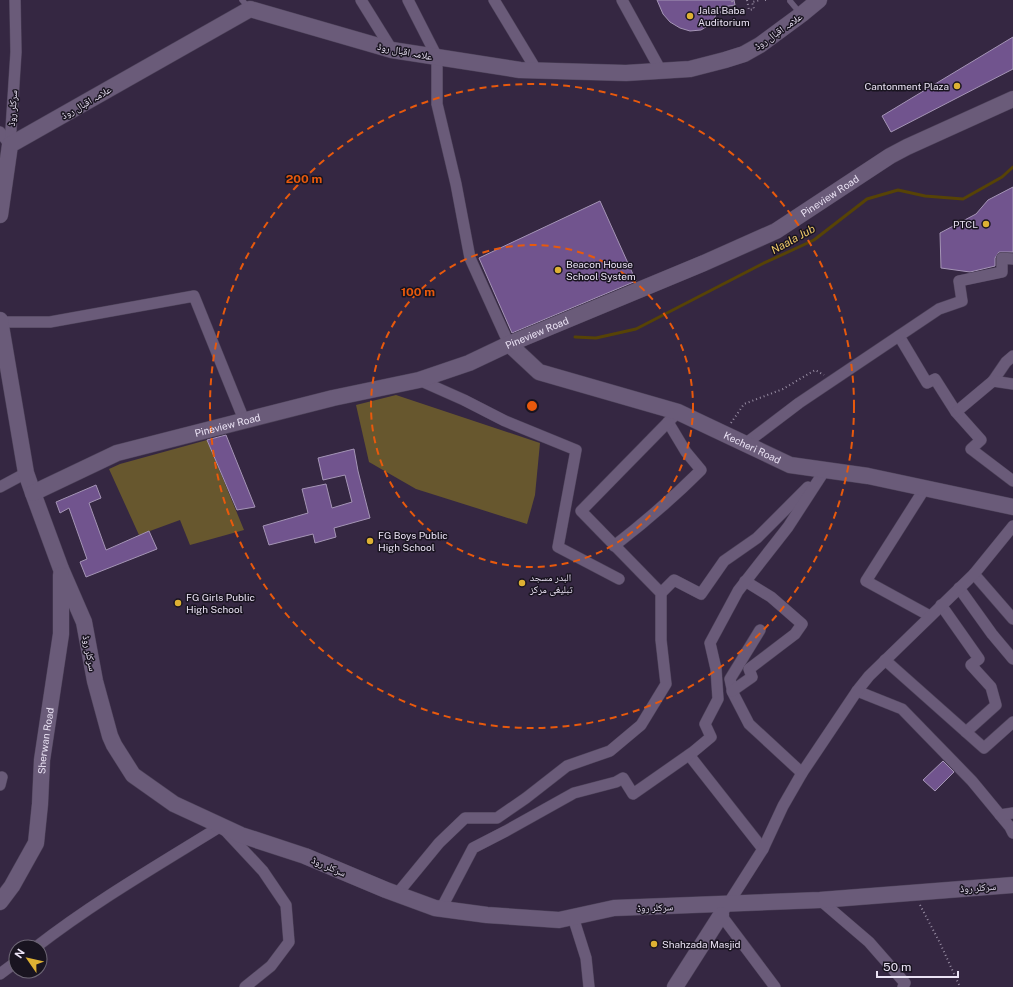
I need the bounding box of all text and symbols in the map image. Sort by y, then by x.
place label: Jalal Baba Auditorium [698,4,750,28]
street label: علامہ اقبال روڈ [752,10,805,53]
marker: Jalal Baba Auditorium [685,11,695,21]
street label: علامہ اقبال روڈ [376,40,434,63]
place label: Cantonment Plaza [864,80,949,92]
marker: Cantonment Plaza [952,81,962,91]
street label: علامہ اقبال روڈ [59,83,114,122]
street label: سرکلر روڈ [5,89,19,127]
text: 200 m [286,172,322,186]
street label: Pineview Road [798,172,861,219]
place label: PTCL [953,218,978,230]
marker: PTCL [981,219,991,229]
water label: Naala Jub [769,222,818,256]
place label: Beacon House School System [566,258,636,282]
marker: Beacon House School System [553,265,563,275]
text: 100 m [401,285,435,299]
street label: Pineview Road [503,314,570,351]
centre of rings [525,399,539,413]
street label: Pineview Road [193,411,262,439]
street label: Kecheri Road [722,429,783,466]
place label: FG Boys Public High School [378,529,448,553]
marker: FG Boys Public High School [365,536,375,546]
place label: البدر مسجد تبلیغی مرکز [529,571,573,596]
marker: البدر مسجد تبلیغی مرکز [517,578,527,588]
place label: FG Girls Public High School [186,591,255,615]
marker: FG Girls Public High School [173,598,183,608]
street label: سرکلر روڈ [81,634,99,672]
street label: Sherwan Road [35,706,56,774]
street label: سرکلر روڈ [310,853,348,879]
street label: سرکلر روڈ [959,880,997,894]
street label: سرکلر روڈ [637,900,674,914]
place label: Shahzada Masjid [662,938,741,950]
north arrow [8,939,48,979]
marker: Shahzada Masjid [649,939,659,949]
text: N [12,946,27,960]
scale bar [877,953,958,979]
text: 50 m [883,960,911,974]

